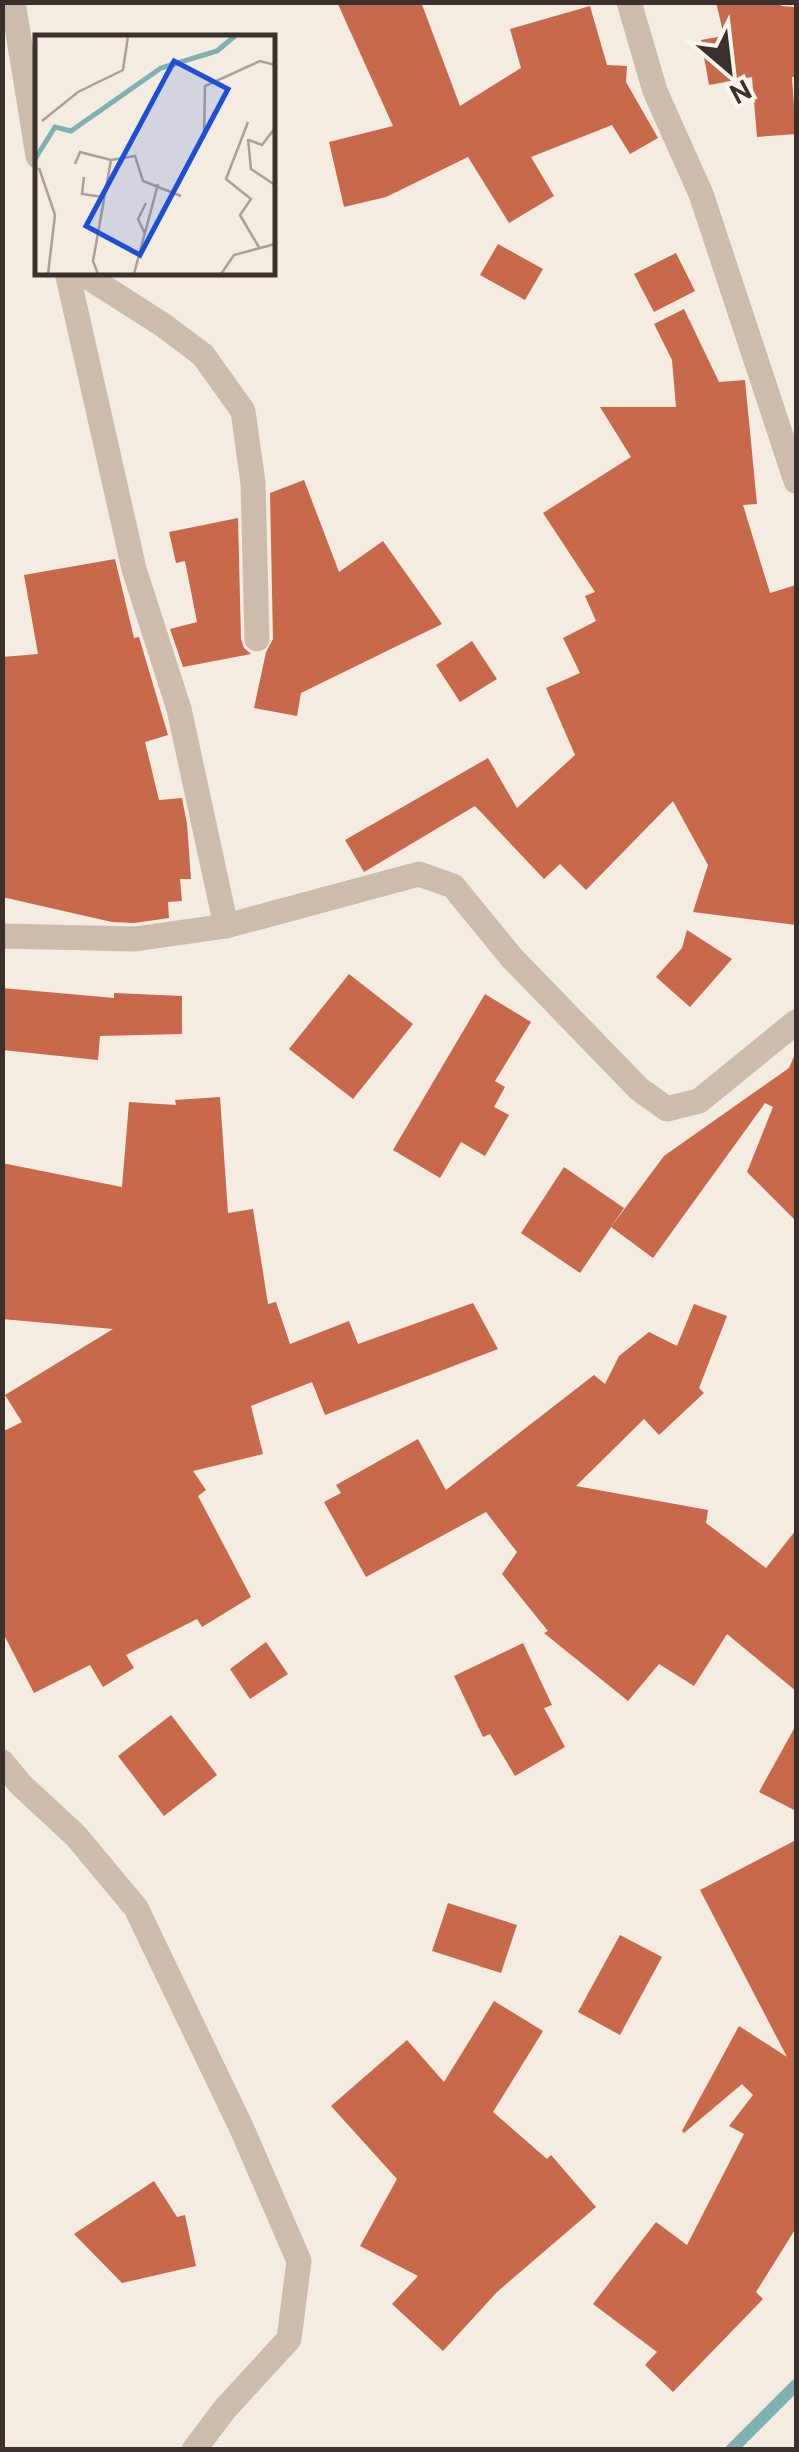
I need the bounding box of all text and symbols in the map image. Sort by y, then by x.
north arrow [679,20,779,120]
inset map [35,35,275,275]
text: N [724,72,757,112]

